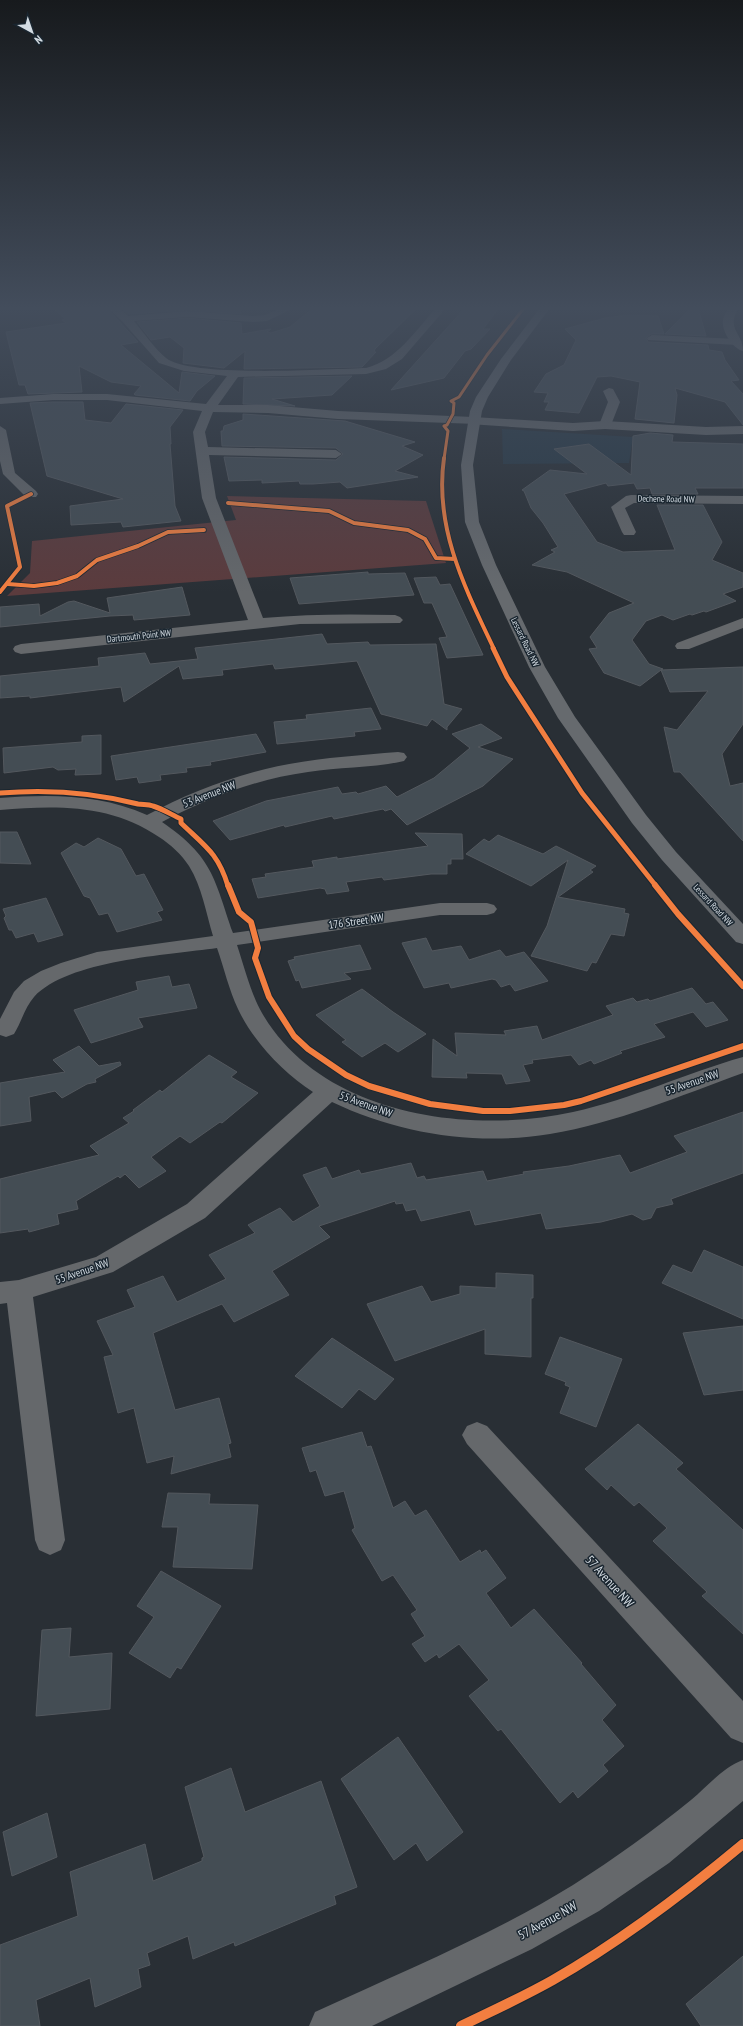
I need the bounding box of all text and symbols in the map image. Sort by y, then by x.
north arrow [12,12,52,52]
text: N [32,32,45,47]
street label: Dechene Road NW [637,493,695,504]
street label: Lessard Road NW [509,615,542,668]
street label: Dartmouth Point NW [106,627,172,644]
street label: 53 Avenue NW [181,777,238,810]
street label: Lessard Road NW [691,881,736,928]
street label: 176 Street NW [327,910,385,932]
street label: 55 Avenue NW [664,1066,721,1098]
street label: 55 Avenue NW [338,1088,395,1120]
street label: 55 Avenue NW [54,1255,111,1287]
street label: 57 Avenue NW [582,1552,638,1611]
street label: 57 Avenue NW [515,1897,580,1944]

